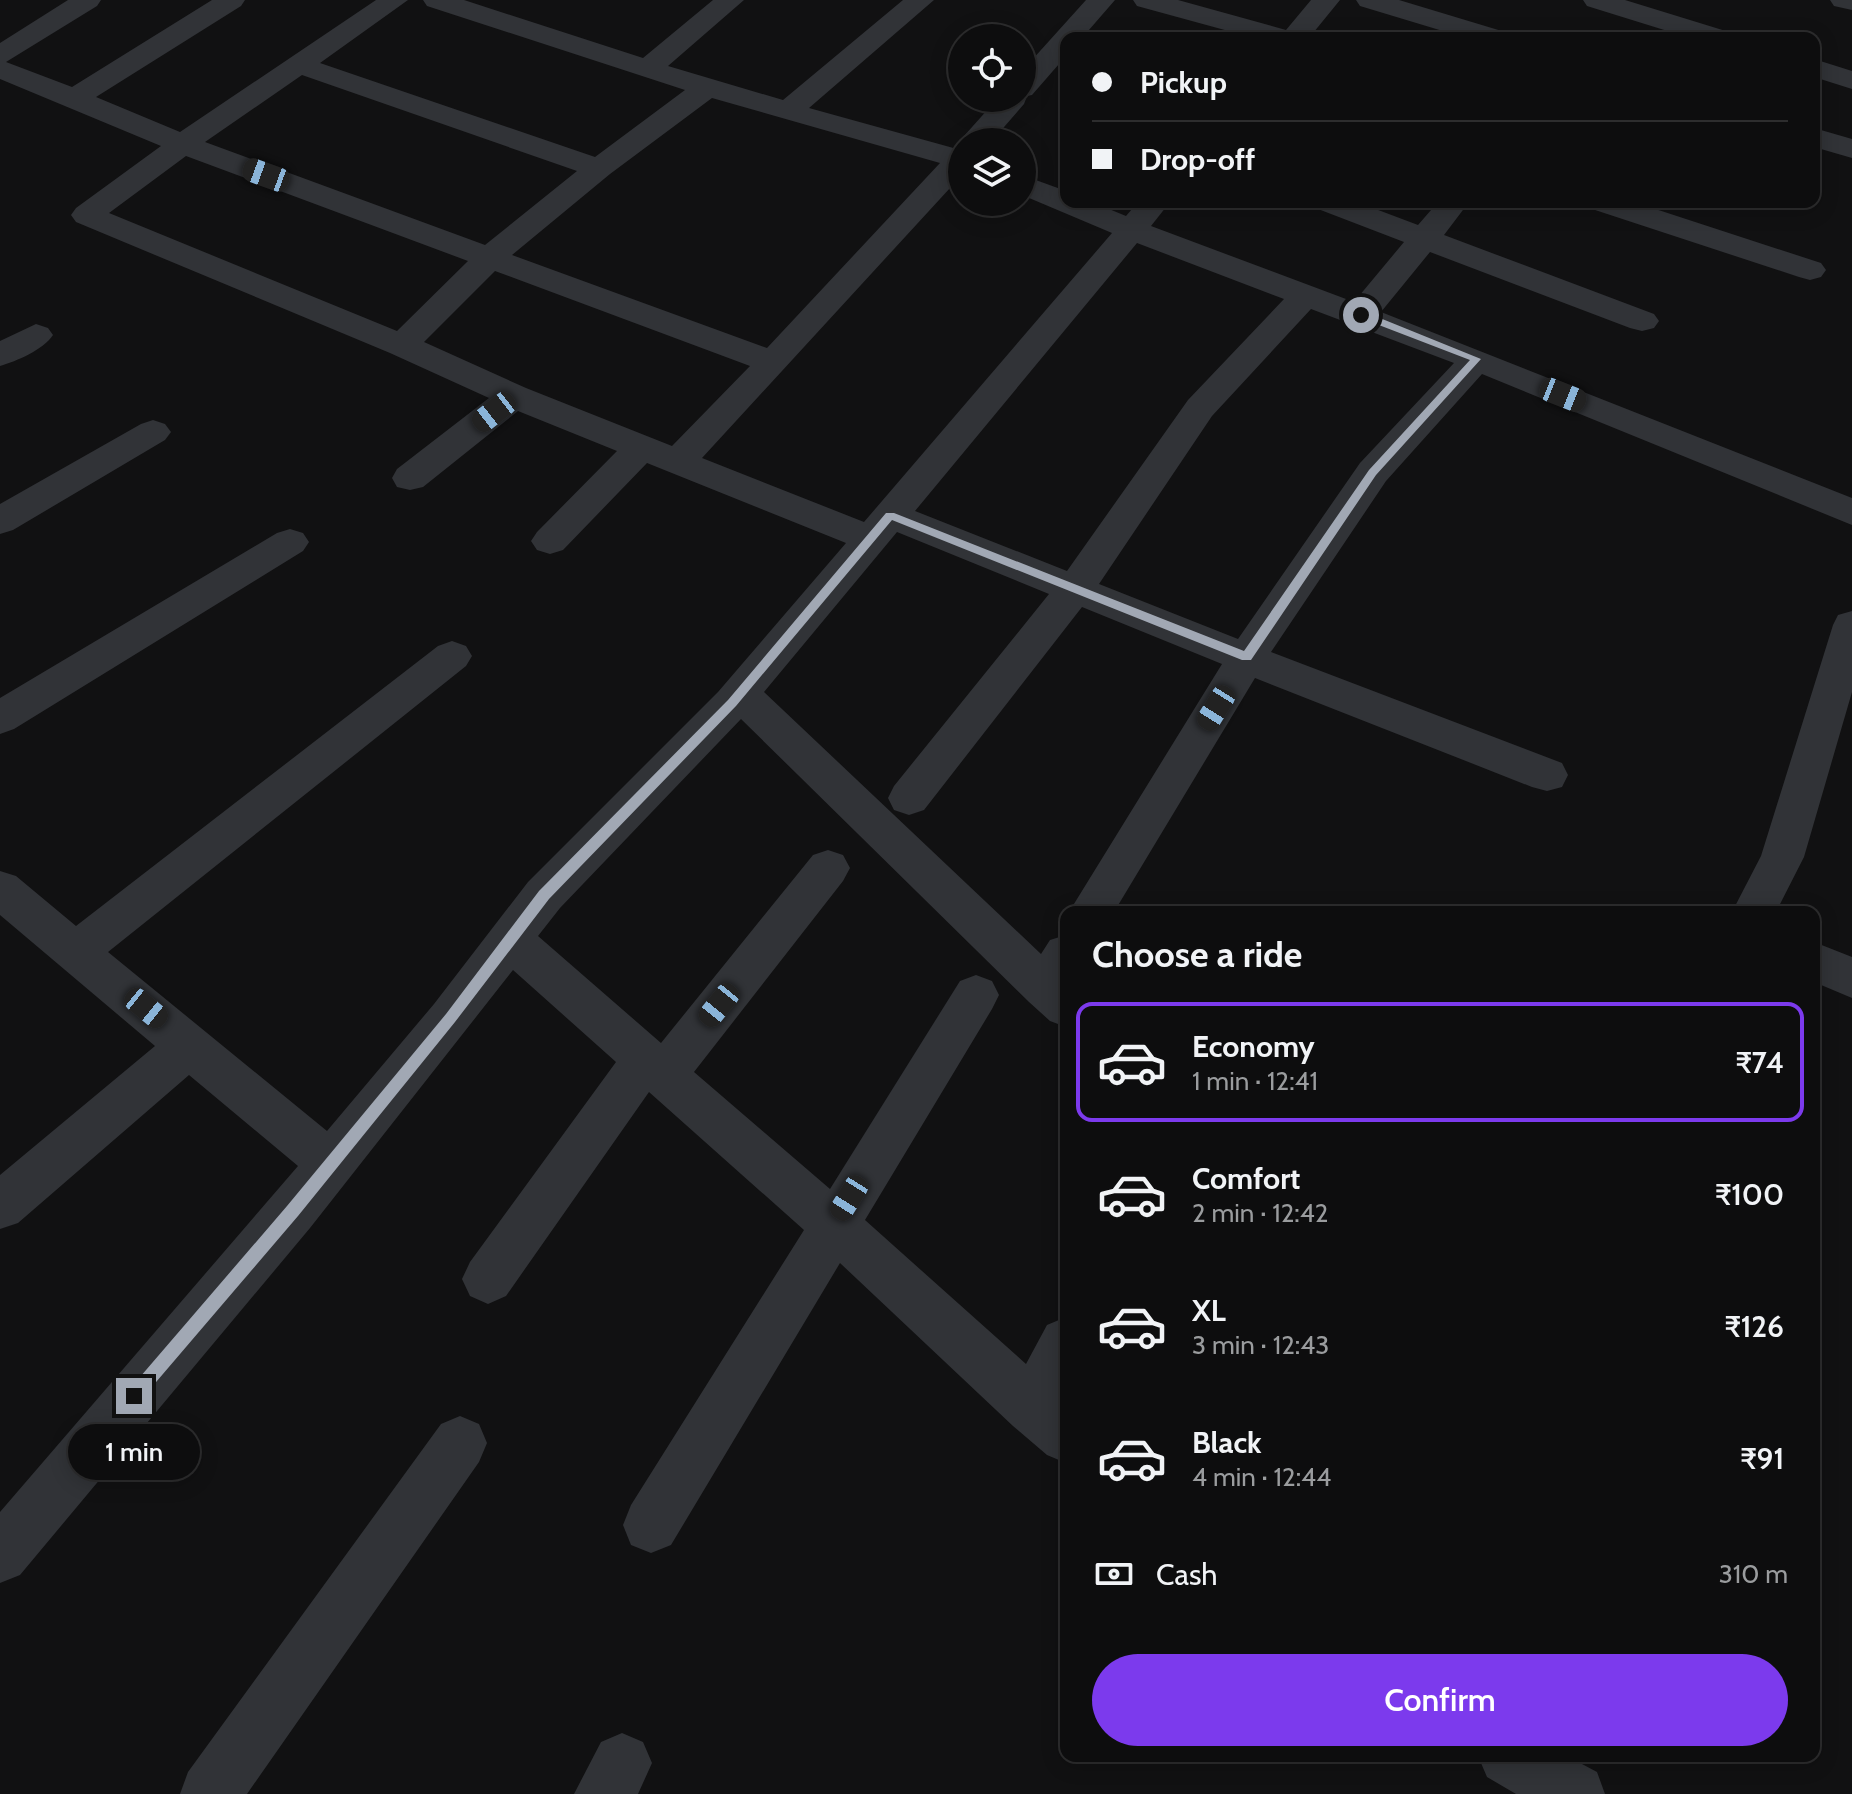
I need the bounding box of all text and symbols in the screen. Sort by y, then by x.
map controls [948,24,1036,216]
button: locate [948,24,1036,112]
text: Pickup [1140,64,1227,101]
button: layers [948,128,1036,216]
text: Drop-off [1140,141,1255,178]
car [239,156,293,194]
route start [1343,297,1379,333]
car [1536,375,1590,415]
car [468,388,520,436]
car [1193,681,1239,735]
text: Choose a ride [1092,932,1302,976]
car [695,979,743,1031]
car [120,984,172,1032]
icon: car [1096,1026,1168,1098]
text: Economy [1192,1028,1315,1065]
text: ₹74 [1735,1044,1784,1081]
text: 1 min · 12:41 [1192,1065,1318,1097]
icon: car [1096,1158,1168,1230]
text: Comfort [1192,1160,1300,1197]
car [826,1171,872,1225]
text: ₹100 [1715,1176,1784,1213]
text: 2 min · 12:42 [1192,1197,1328,1229]
icon: car [1096,1290,1168,1362]
text: XL [1192,1292,1226,1329]
text: ₹126 [1724,1308,1784,1345]
text: 3 min · 12:43 [1192,1329,1329,1361]
route end [116,1378,152,1414]
icon: car [1096,1422,1168,1494]
callout: 1 min [68,1424,200,1480]
text: Black [1192,1424,1262,1461]
text: 1 min [105,1436,163,1468]
text: ₹91 [1740,1440,1784,1477]
text: 4 min · 12:44 [1192,1461,1331,1493]
icon: cash [1092,1552,1136,1596]
text: Cash [1156,1556,1218,1593]
text: 310 m [1719,1558,1788,1590]
button: Confirm [1092,1654,1788,1746]

